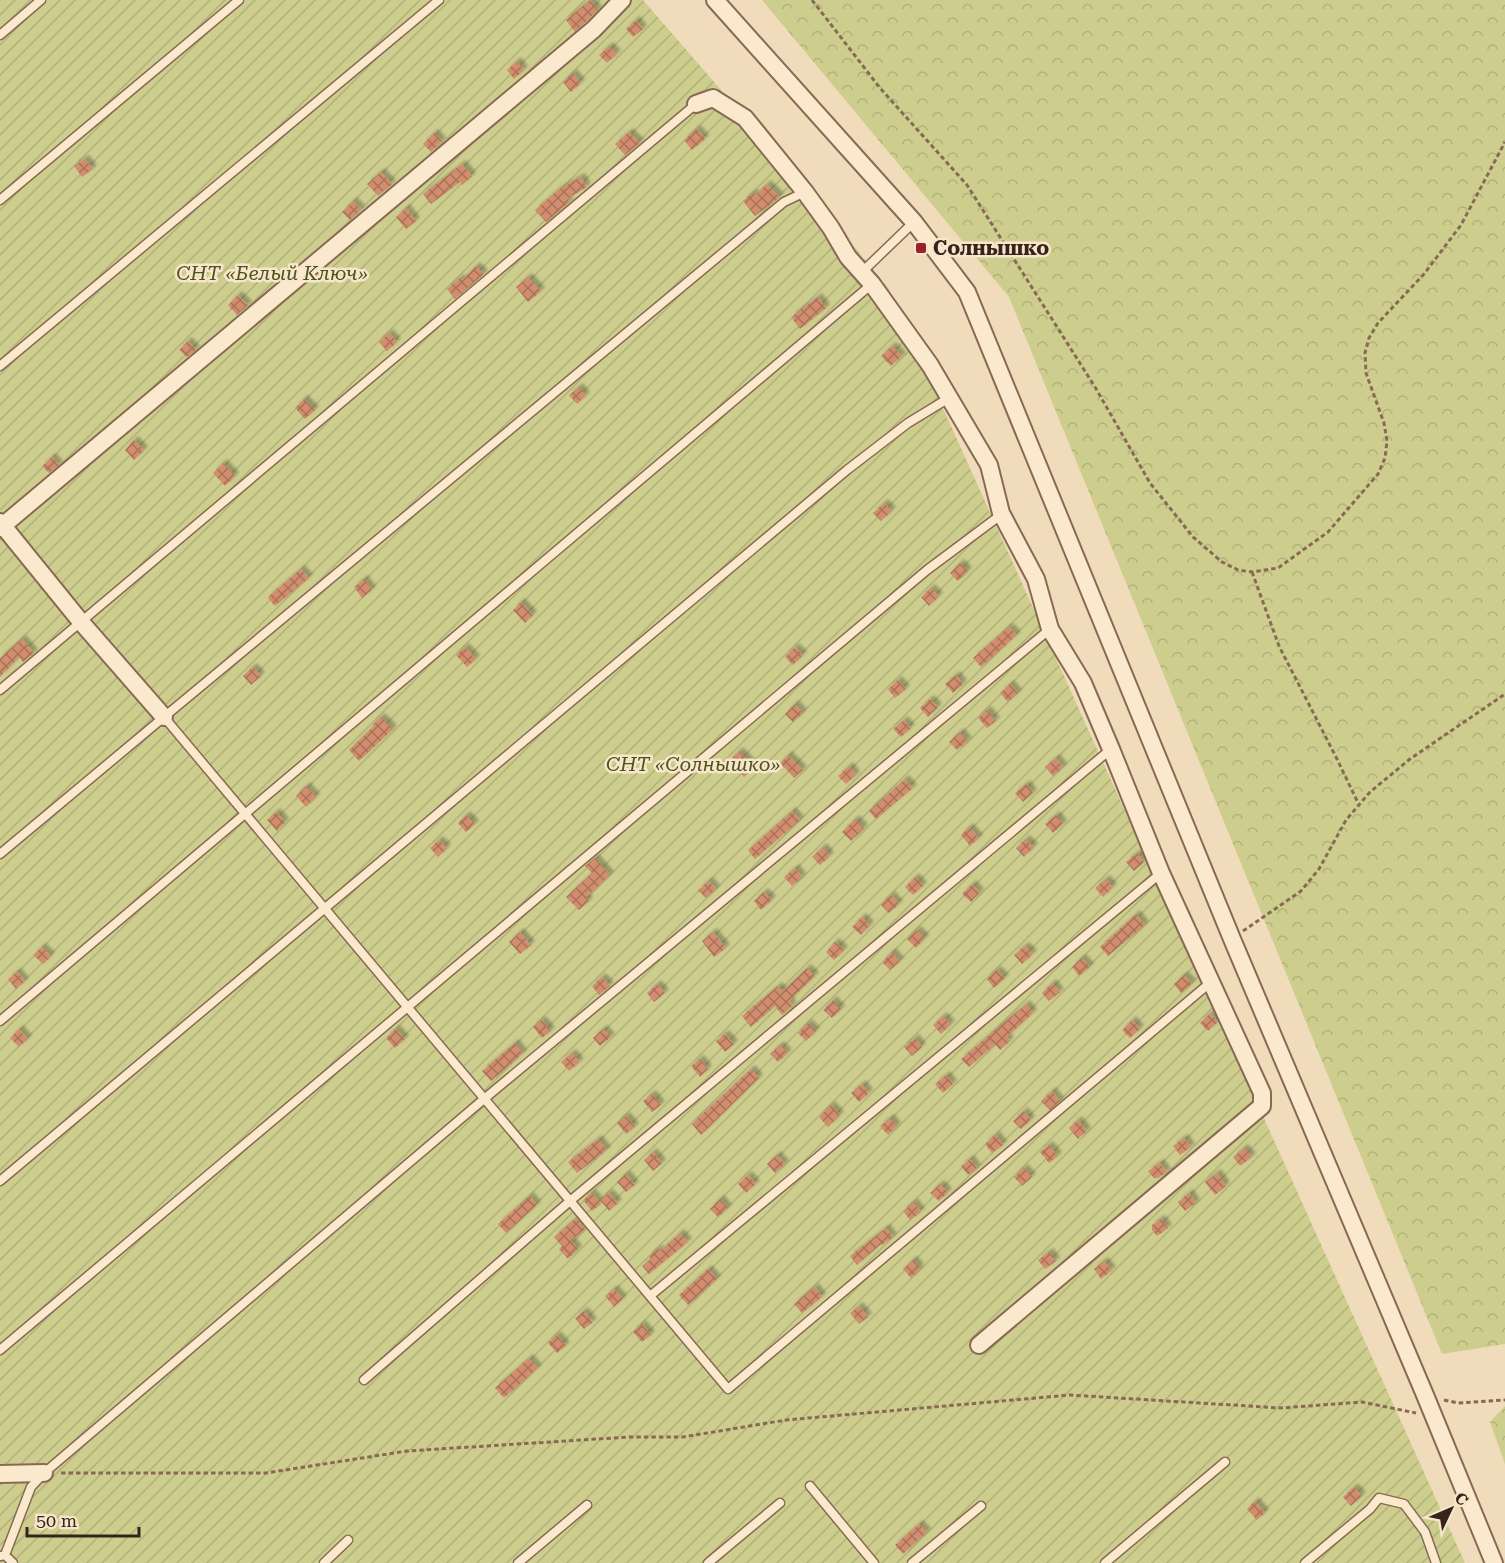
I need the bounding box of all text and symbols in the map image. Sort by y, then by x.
place label: Солнышко [933,236,1049,260]
marker: Солнышко [914,241,928,255]
park label: СНТ «Белый Ключ» [176,261,368,285]
park label: СНТ «Солнышко» [606,752,780,776]
north arrow [1421,1479,1481,1539]
text: С [1451,1488,1472,1510]
scale bar [27,1500,140,1538]
text: 50 m [36,1510,77,1531]

